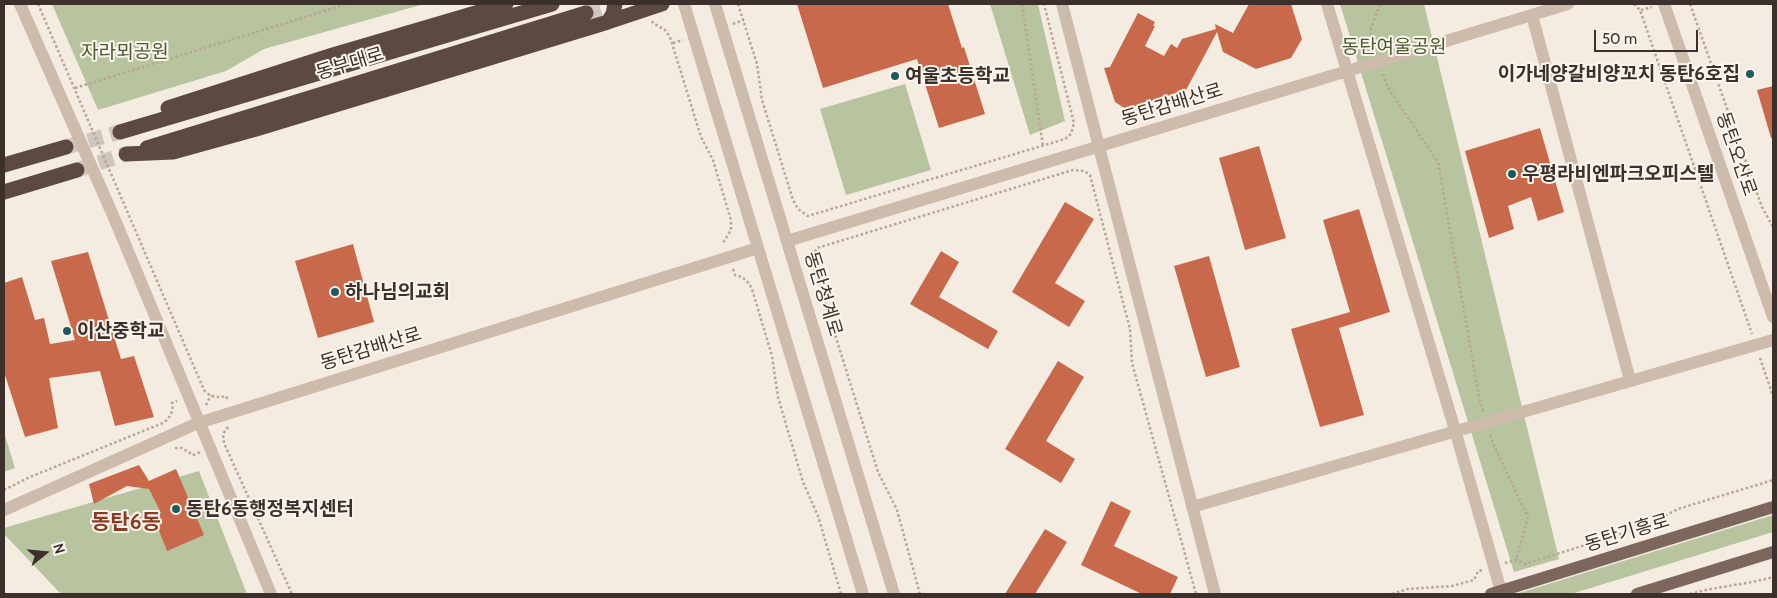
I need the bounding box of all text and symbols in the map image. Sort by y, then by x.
scale bar [1597,20,1701,52]
text: 50 m [1602,30,1637,48]
park label: 동탄여울공원 [1342,36,1446,58]
park label: 자라뫼공원 [81,41,169,63]
street label: 동부대로 [313,43,387,85]
place label: 이가네양갈비양꼬치 동탄6호집 [1498,63,1740,85]
place label: 여울초등학교 [905,65,1010,87]
marker: 이가네양갈비양꼬치 동탄6호집 [1744,68,1756,80]
marker: 여울초등학교 [889,70,901,82]
street label: 동탄감배산로 [1119,79,1225,131]
street label: 동탄오산로 [1711,109,1761,199]
place label: 우평라비엔파크오피스텔 [1522,163,1714,185]
marker: 우평라비엔파크오피스텔 [1506,168,1518,180]
street label: 동탄청계로 [799,249,847,339]
place label: 하나님의교회 [345,281,450,303]
marker: 하나님의교회 [329,286,341,298]
place label: 이산중학교 [77,320,164,342]
street label: 동탄감배산로 [318,323,424,375]
marker: 이산중학교 [61,325,73,337]
place label: 동탄6동행정복지센터 [186,498,354,520]
marker: 동탄6동행정복지센터 [170,503,182,515]
street label: 동탄기흥로 [1582,509,1672,557]
district label: 동탄6동 [91,510,161,536]
north arrow [20,528,70,578]
text: N [49,541,69,556]

